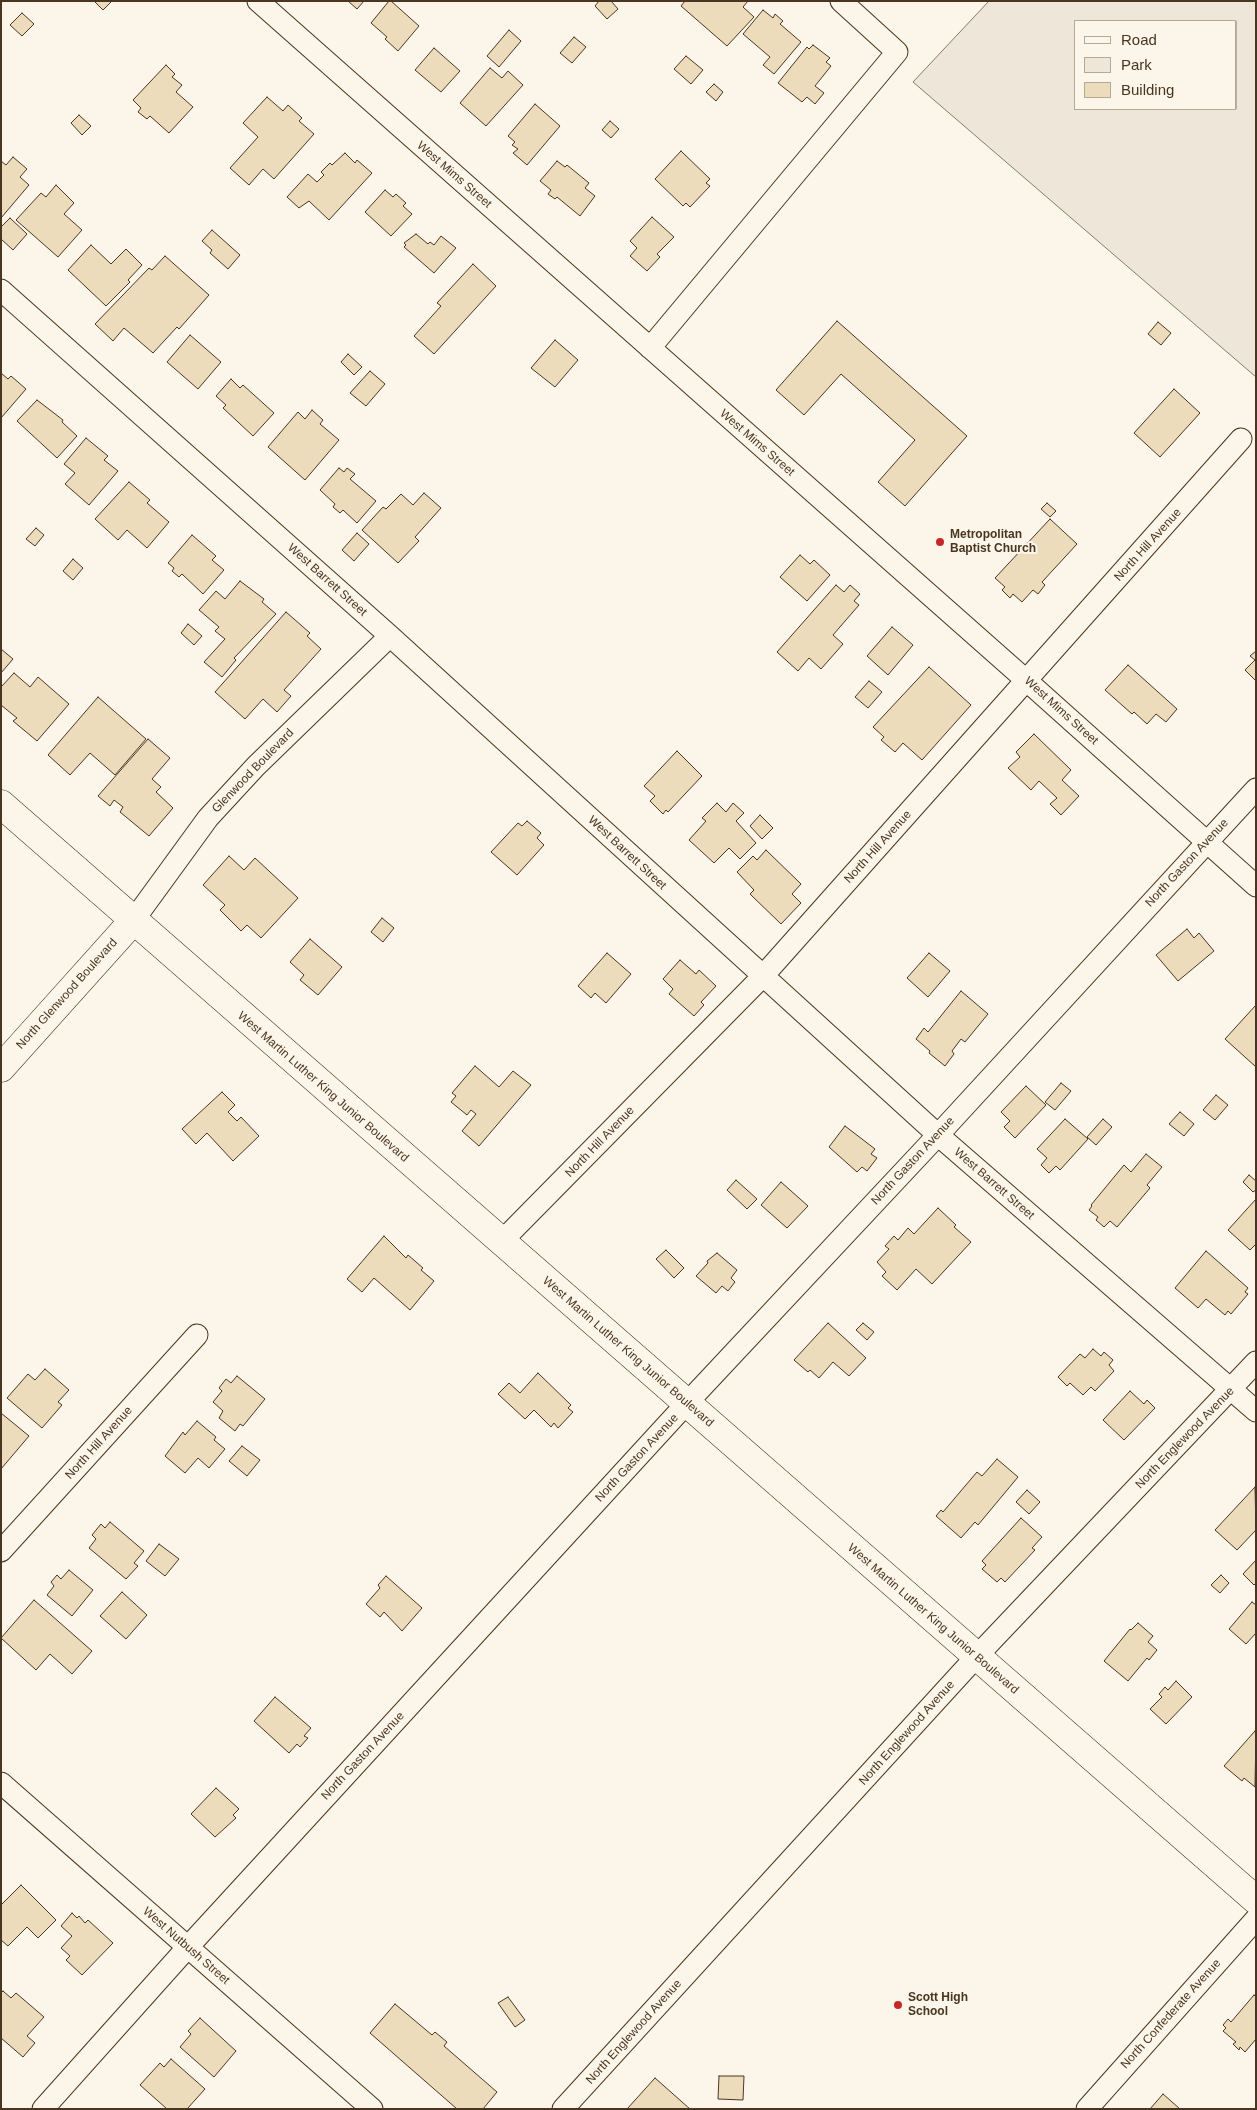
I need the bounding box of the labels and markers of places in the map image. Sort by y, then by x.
place label: Metropolitan Baptist Church [950,528,1036,556]
marker: Metropolitan Baptist Church [934,536,946,548]
place label: Scott High School [908,1991,968,2019]
marker: Scott High School [892,1999,904,2011]

